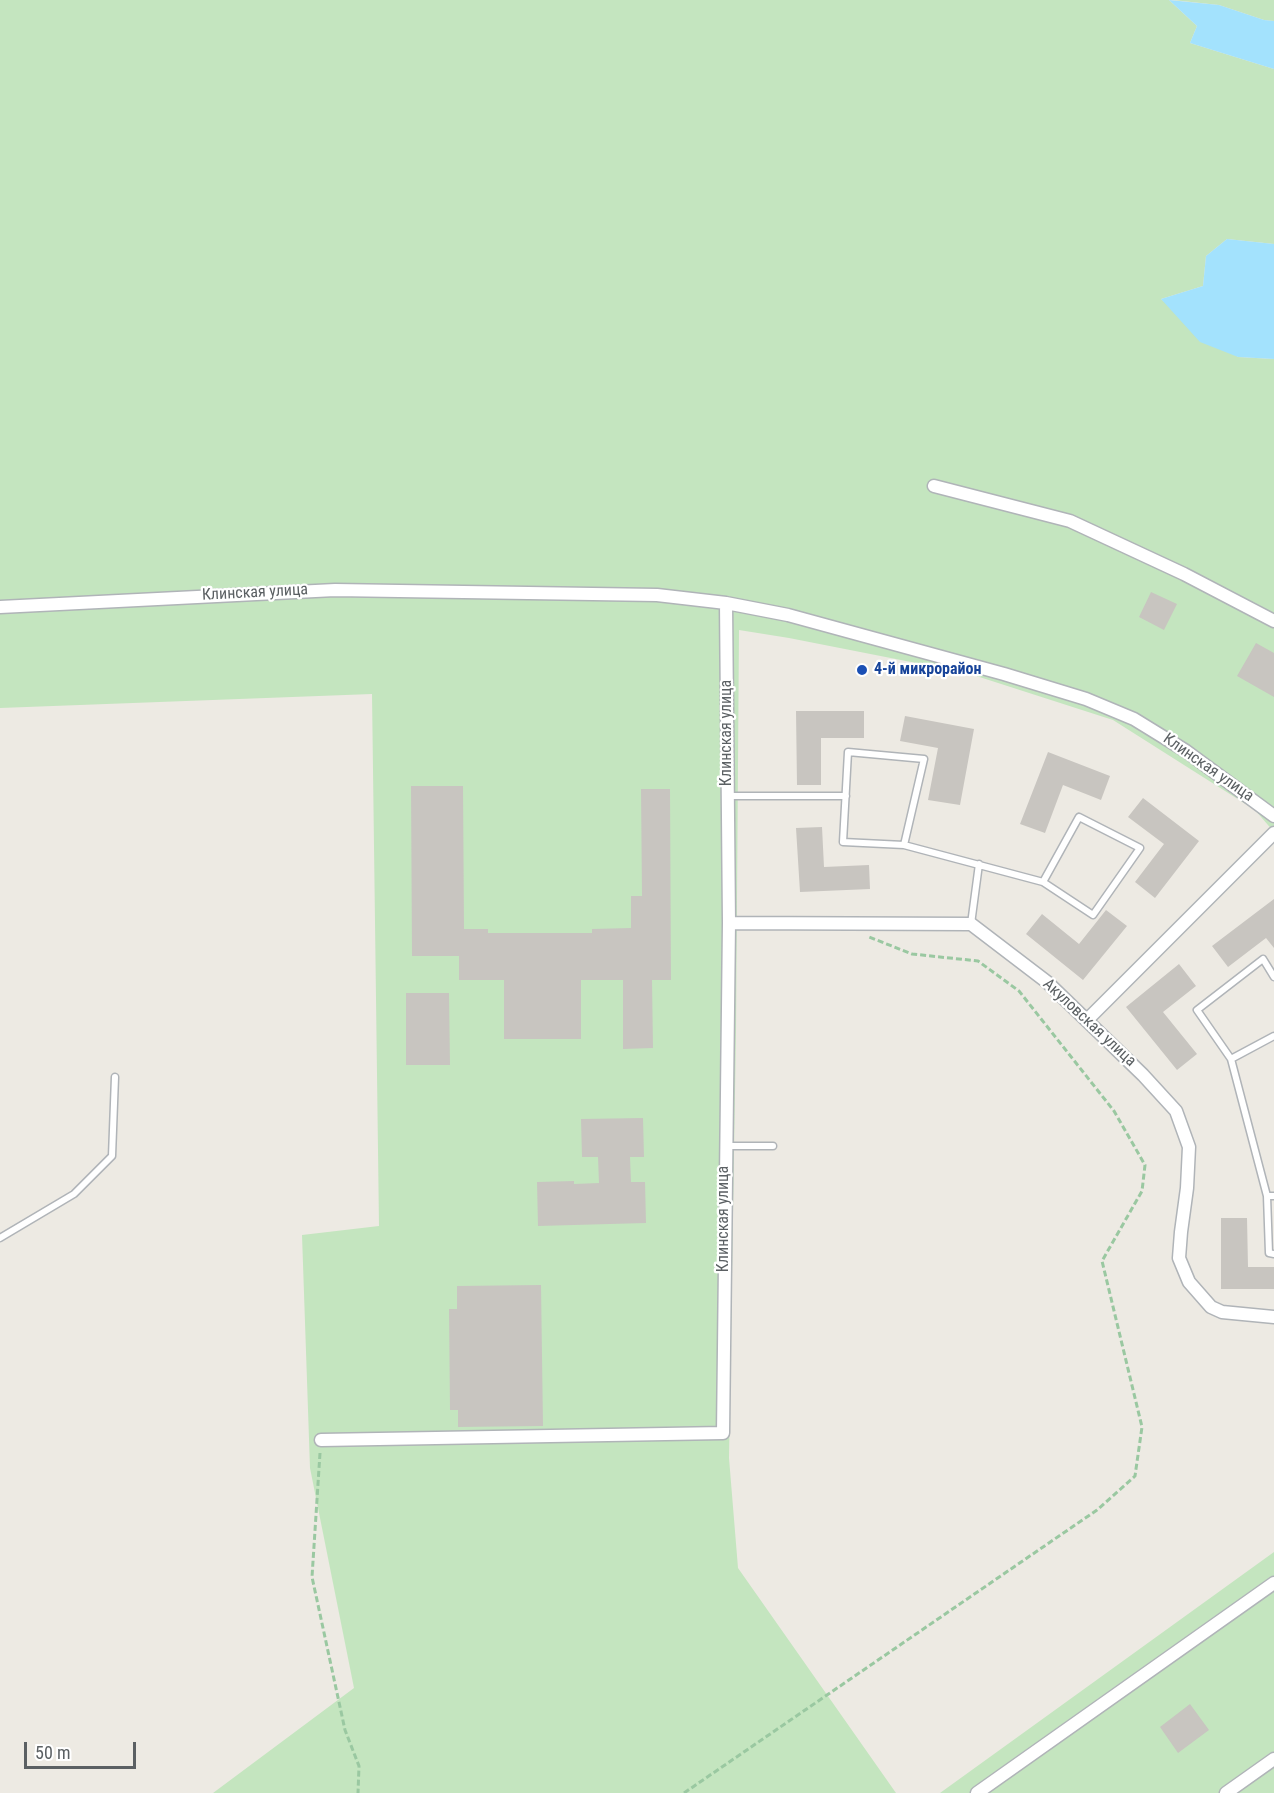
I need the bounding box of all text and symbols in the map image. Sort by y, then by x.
street label: Клинская улица [201,581,309,605]
place label: 4-й микрорайон [874,660,982,680]
marker: 4-й микрорайон [855,663,869,677]
street label: Клинская улица [717,680,737,786]
street label: Клинская улица [1159,730,1257,806]
street label: Акуловская улица [1038,975,1140,1071]
street label: Клинская улица [714,1166,734,1272]
scale bar [27,1730,140,1768]
text: 50 m [35,1742,70,1763]

